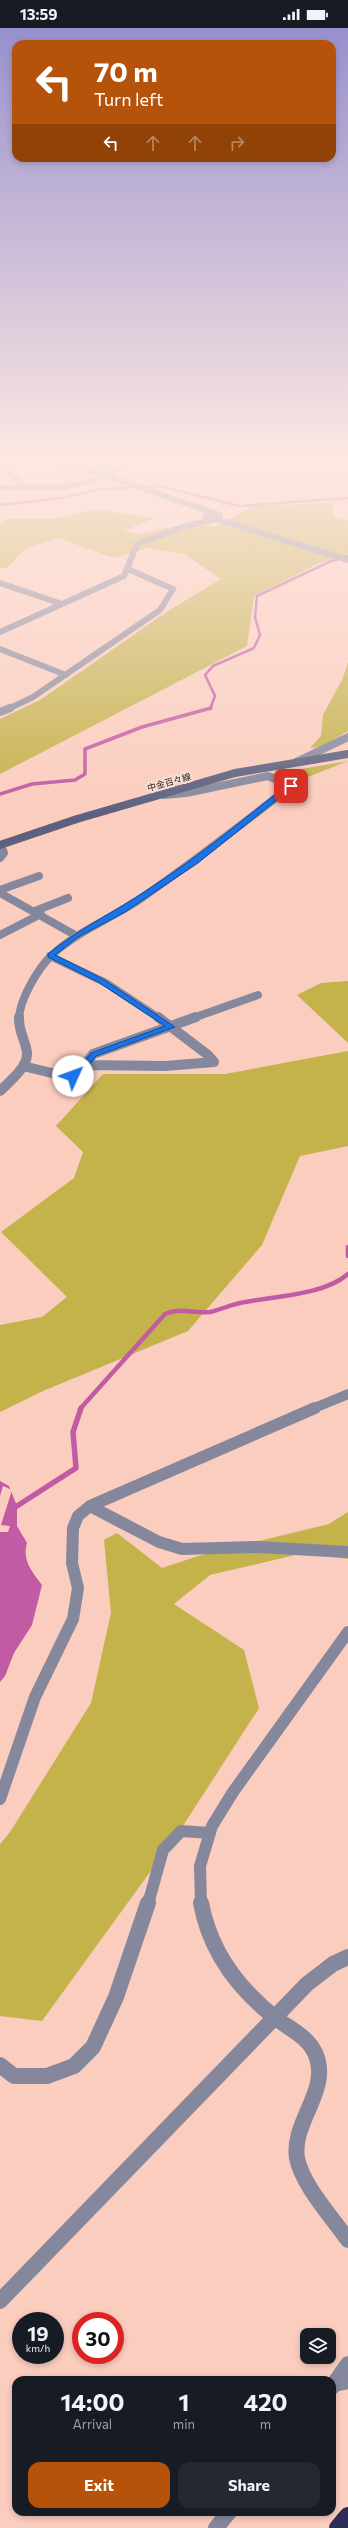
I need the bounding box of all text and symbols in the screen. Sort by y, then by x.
text: 13:59 [20,5,58,23]
text: 70 m [94,54,158,88]
icon: left [28,56,80,108]
text: Turn left [94,88,163,110]
icon: left [100,132,122,154]
icon: ahead [142,132,164,154]
icon: ahead [184,132,206,154]
icon: right [226,132,248,154]
pin [274,769,308,803]
street label: 中金百々線 [146,770,193,793]
icon: arrive [280,775,302,797]
position arrow [52,1055,94,1097]
speed limit sign: 30 [72,2312,124,2364]
text: 19 [27,2321,49,2345]
map controls [300,2328,336,2364]
button: layers [300,2328,336,2364]
text: km/h [26,2342,50,2354]
text: 14:00 [61,2387,124,2416]
text: 1 [178,2387,189,2416]
text: 420 [243,2387,287,2416]
text: Arrival [73,2416,112,2432]
text: min [173,2416,195,2432]
text: m [260,2416,271,2432]
button: Exit [28,2462,170,2508]
button: Share [178,2462,320,2508]

